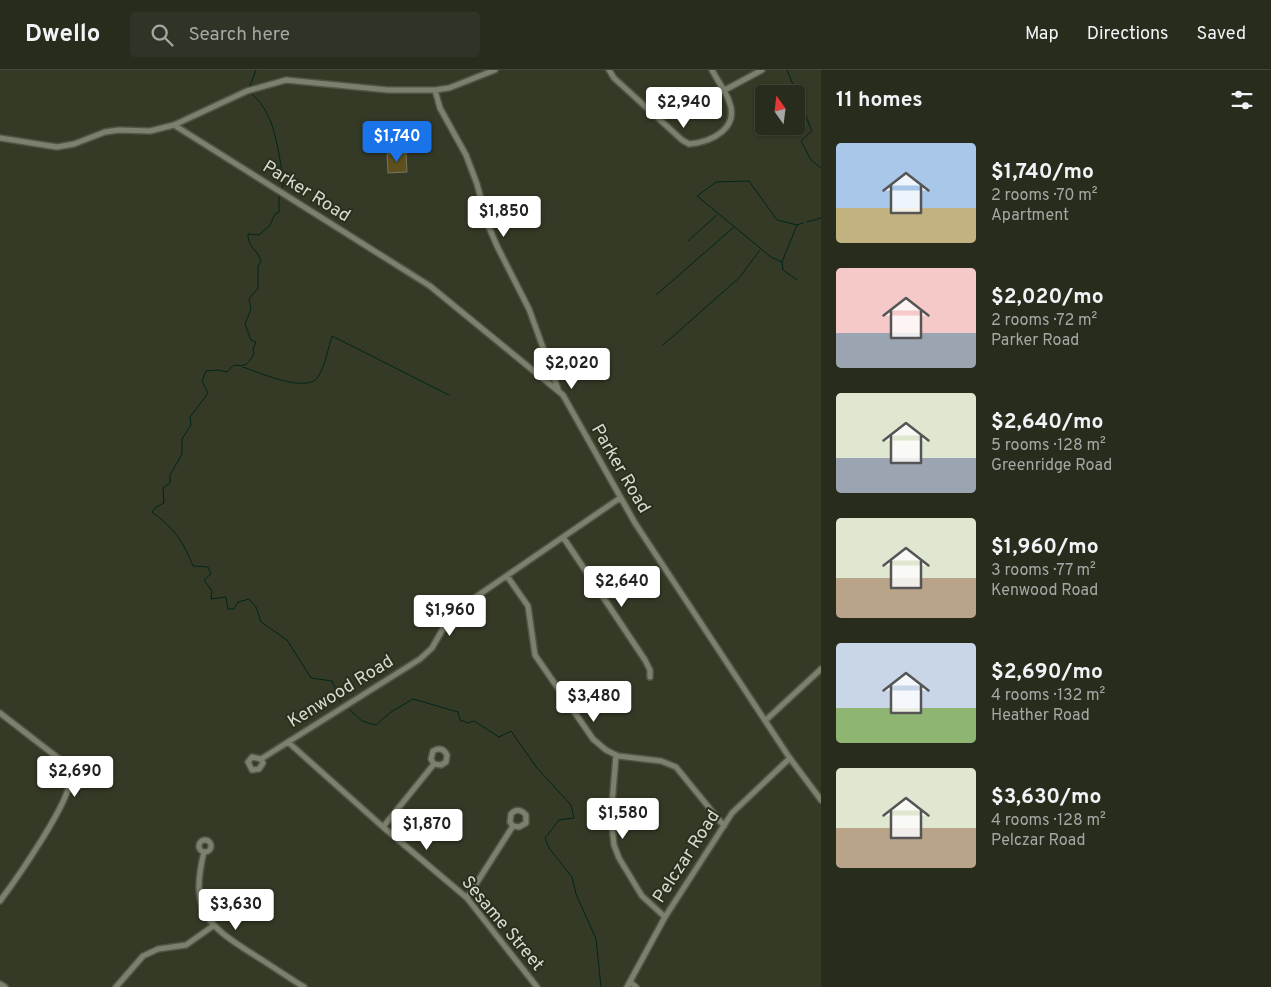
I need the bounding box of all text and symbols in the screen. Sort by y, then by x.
search box [130,12,480,57]
text: Dwello [25,20,100,50]
icon: search [148,21,176,49]
text: Search here [188,23,290,47]
text: Map [1025,23,1059,46]
text: Directions [1087,23,1169,46]
text: Saved [1197,23,1246,46]
north arrow [755,85,805,135]
map controls [755,85,805,135]
icon: filters [1228,86,1256,114]
pin: $2,940 [643,87,725,129]
text: 11 homes [836,87,923,114]
text: $2,940 [657,93,711,113]
pin: $1,740 [356,121,438,163]
text: $1,740 [374,127,420,147]
street label: Parker Road [258,156,354,228]
text: $1,740/mo [991,159,1094,186]
icon: home [876,163,936,223]
text: 2 rooms · 70 m² [991,186,1098,206]
pin: $1,850 [463,196,545,238]
text: $1,850 [479,202,529,222]
text: Apartment [991,206,1069,226]
text: $2,020/mo [991,284,1104,311]
icon: home [876,288,936,348]
text: 2 rooms · 72 m² [991,311,1097,331]
text: Parker Road [991,331,1079,351]
pin: $2,020 [531,348,613,390]
text: $2,020 [545,354,599,374]
text: $2,640/mo [991,409,1103,436]
icon: home [876,413,936,473]
street label: Parker Road [585,420,655,518]
text: 5 rooms · 128 m² [991,436,1106,456]
text: Greenridge Road [991,456,1112,476]
text: $1,960/mo [991,534,1099,561]
icon: home [876,538,936,598]
text: 3 rooms · 77 m² [991,561,1096,581]
pin: $2,640 [581,566,663,608]
text: $2,640 [595,572,649,592]
text: Kenwood Road [991,581,1098,601]
pin: $1,960 [409,594,491,637]
text: $1,960 [425,601,475,621]
street label: Kenwood Road [284,650,398,734]
text: $2,690/mo [991,659,1103,686]
icon: home [876,663,936,723]
pin: $3,480 [553,680,635,723]
text: 4 rooms · 132 m² [991,686,1105,706]
text: $3,480 [567,687,621,707]
text: Heather Road [991,706,1090,726]
pin: $2,690 [34,756,116,798]
text: $2,690 [48,762,102,782]
text: $3,630/mo [991,784,1101,811]
icon: home [876,788,936,848]
pin: $1,580 [582,798,664,840]
text: $1,580 [598,804,648,824]
street label: Pelczar Road [648,806,726,908]
pin: $1,870 [386,808,468,851]
text: 4 rooms · 128 m² [991,811,1106,831]
text: $1,870 [402,815,452,835]
text: Pelczar Road [991,831,1086,851]
street label: Sesame Street [456,872,548,976]
pin: $3,630 [195,888,277,931]
text: $3,630 [210,895,262,915]

